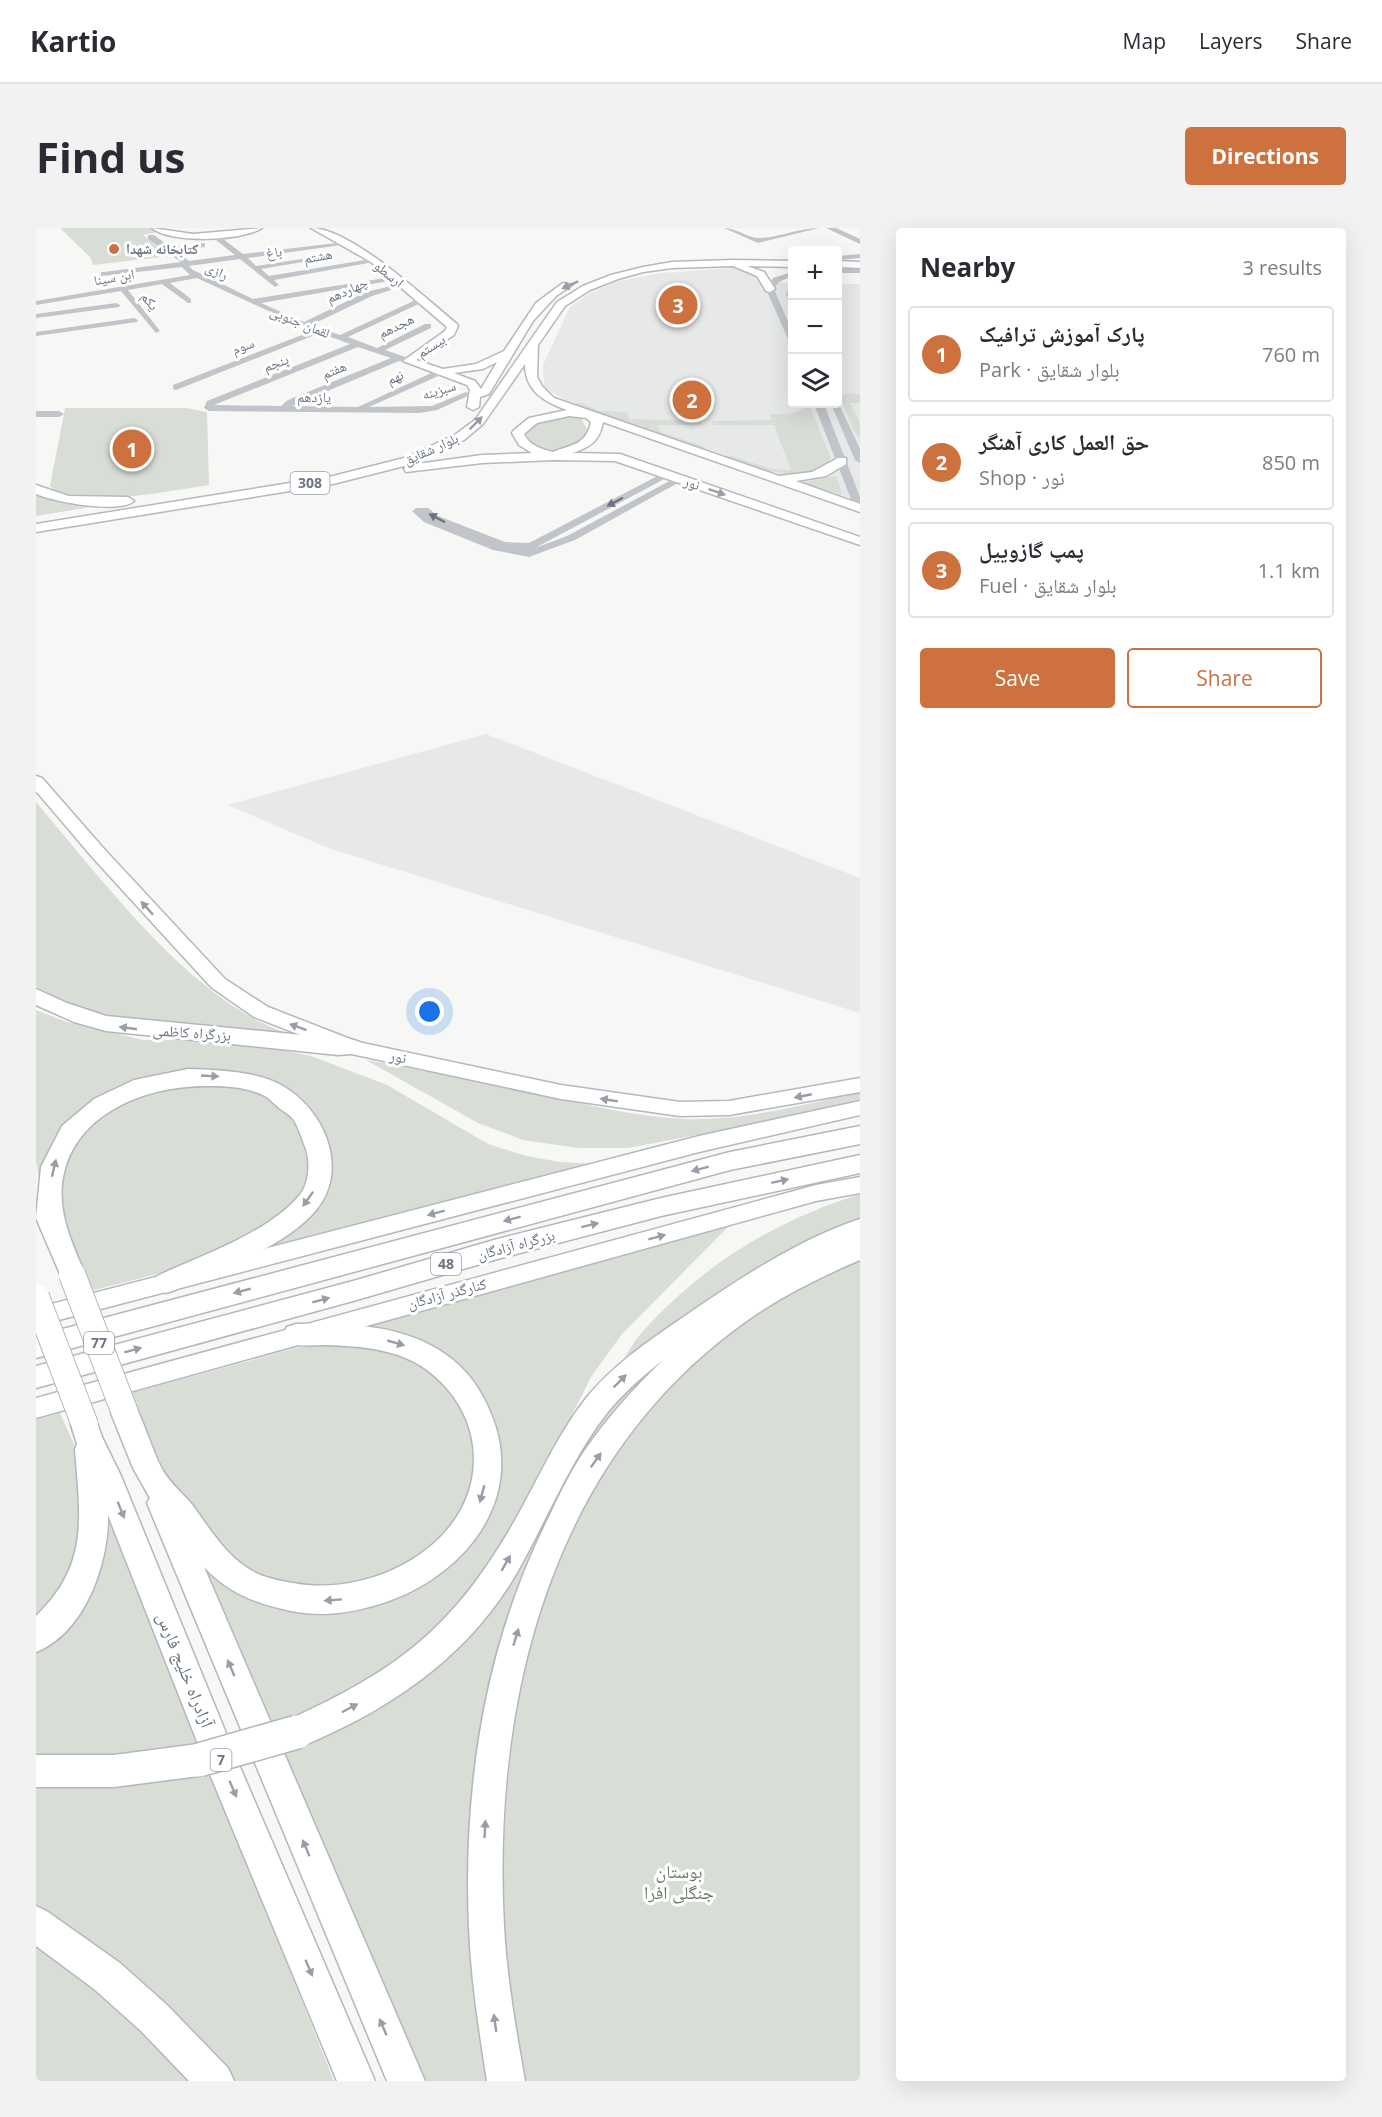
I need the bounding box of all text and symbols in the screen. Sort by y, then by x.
text: Kartio [30,22,116,60]
text: Map [1123,27,1166,55]
text: Layers [1199,27,1263,55]
text: Share [1296,27,1352,55]
button: Directions [1185,127,1346,185]
text: Find us [36,128,185,185]
place label: کتابخانه شهدا [126,239,199,258]
street label: باغ [265,241,283,263]
marker: کتابخانه شهدا [107,242,121,256]
street label: هشتم [302,244,334,268]
map controls [788,246,842,408]
button: + [788,246,842,300]
text: Nearby [920,249,1015,285]
text: 3 results [1242,254,1322,281]
street label: ارسطو [370,256,408,291]
street label: رازی [203,257,232,284]
street label: ابن سینا [92,264,136,289]
street label: چهاردهم [323,272,371,308]
one-way arrow [561,280,578,289]
pin: 3 [658,282,698,328]
street label: یکم [136,287,164,315]
button: − [788,300,842,354]
street label: لقمان جنوبی [268,301,333,342]
street label: هجدهم [375,309,417,343]
text: پارک آموزش ترافیک [979,318,1145,348]
street label: بیستم [413,329,449,363]
street label: سوم [229,333,257,359]
text: 1 [936,341,947,368]
text: 760 m [1262,341,1320,368]
street label: پنجم [260,349,292,377]
button: layers [788,354,842,408]
street label: هفتم [319,356,349,384]
text: Park · بلوار شقایق [979,356,1120,383]
street label: نهم [383,364,407,390]
street label: سبزینه [420,375,458,404]
pin: 2 [672,378,712,423]
street label: یازدهم [297,387,331,407]
one-way arrow [469,416,483,430]
pin: 1 [112,426,152,472]
text: حق العمل کاری آهنگر [979,426,1149,456]
street label: بلوار شقایق [400,428,462,470]
text: 2 [936,449,947,476]
text: 850 m [1262,449,1320,476]
text: Shop · نور [979,464,1065,491]
street label: نور [681,471,703,494]
road number: 308 [290,472,330,494]
one-way arrow [708,487,726,497]
one-way arrow [606,496,624,506]
one-way arrow [428,513,445,523]
text: پمپ گازوییل [979,534,1084,564]
text: 3 [936,557,947,584]
text: 1.1 km [1258,557,1320,584]
text: Fuel · بلوار شقایق [979,572,1117,599]
button: Save [920,648,1115,708]
button: Share [1127,648,1322,708]
one-way arrow [140,900,154,915]
your location [415,997,444,1026]
street label: بزرگراه کاظمی [152,1019,232,1046]
one-way arrow [289,1021,307,1031]
one-way arrow [119,1023,138,1033]
street label: نور [387,1044,409,1068]
one-way arrow [200,1072,219,1081]
one-way arrow [793,1092,812,1101]
one-way arrow [600,1095,619,1104]
one-way arrow [49,1159,59,1177]
one-way arrow [691,1165,709,1175]
one-way arrow [771,1176,790,1185]
one-way arrow [302,1190,314,1206]
one-way arrow [427,1208,445,1218]
one-way arrow [503,1215,521,1225]
one-way arrow [581,1220,599,1229]
street label: بزرگراه آزادگان [475,1224,557,1265]
one-way arrow [647,1231,666,1241]
road number: 48 [431,1253,461,1275]
street label: کنارگذر آزادگان [405,1273,489,1314]
one-way arrow [233,1287,251,1296]
one-way arrow [312,1294,330,1304]
road number: 77 [84,1332,114,1354]
one-way arrow [387,1339,405,1348]
one-way arrow [124,1345,142,1354]
one-way arrow [612,1374,626,1388]
one-way arrow [590,1453,602,1469]
one-way arrow [477,1485,487,1503]
one-way arrow [116,1502,126,1520]
one-way arrow [501,1555,512,1571]
one-way arrow [323,1595,342,1605]
street label: آزادراه خلیج فارس [151,1608,220,1732]
one-way arrow [512,1628,521,1646]
one-way arrow [226,1659,235,1677]
one-way arrow [342,1703,359,1713]
road number: 7 [210,1749,231,1771]
one-way arrow [228,1780,238,1798]
one-way arrow [481,1820,490,1839]
one-way arrow [301,1839,310,1857]
park label: بوستان جنگلی افرا [644,1859,714,1904]
one-way arrow [305,1959,314,1977]
one-way arrow [491,2014,500,2033]
one-way arrow [378,2018,388,2036]

